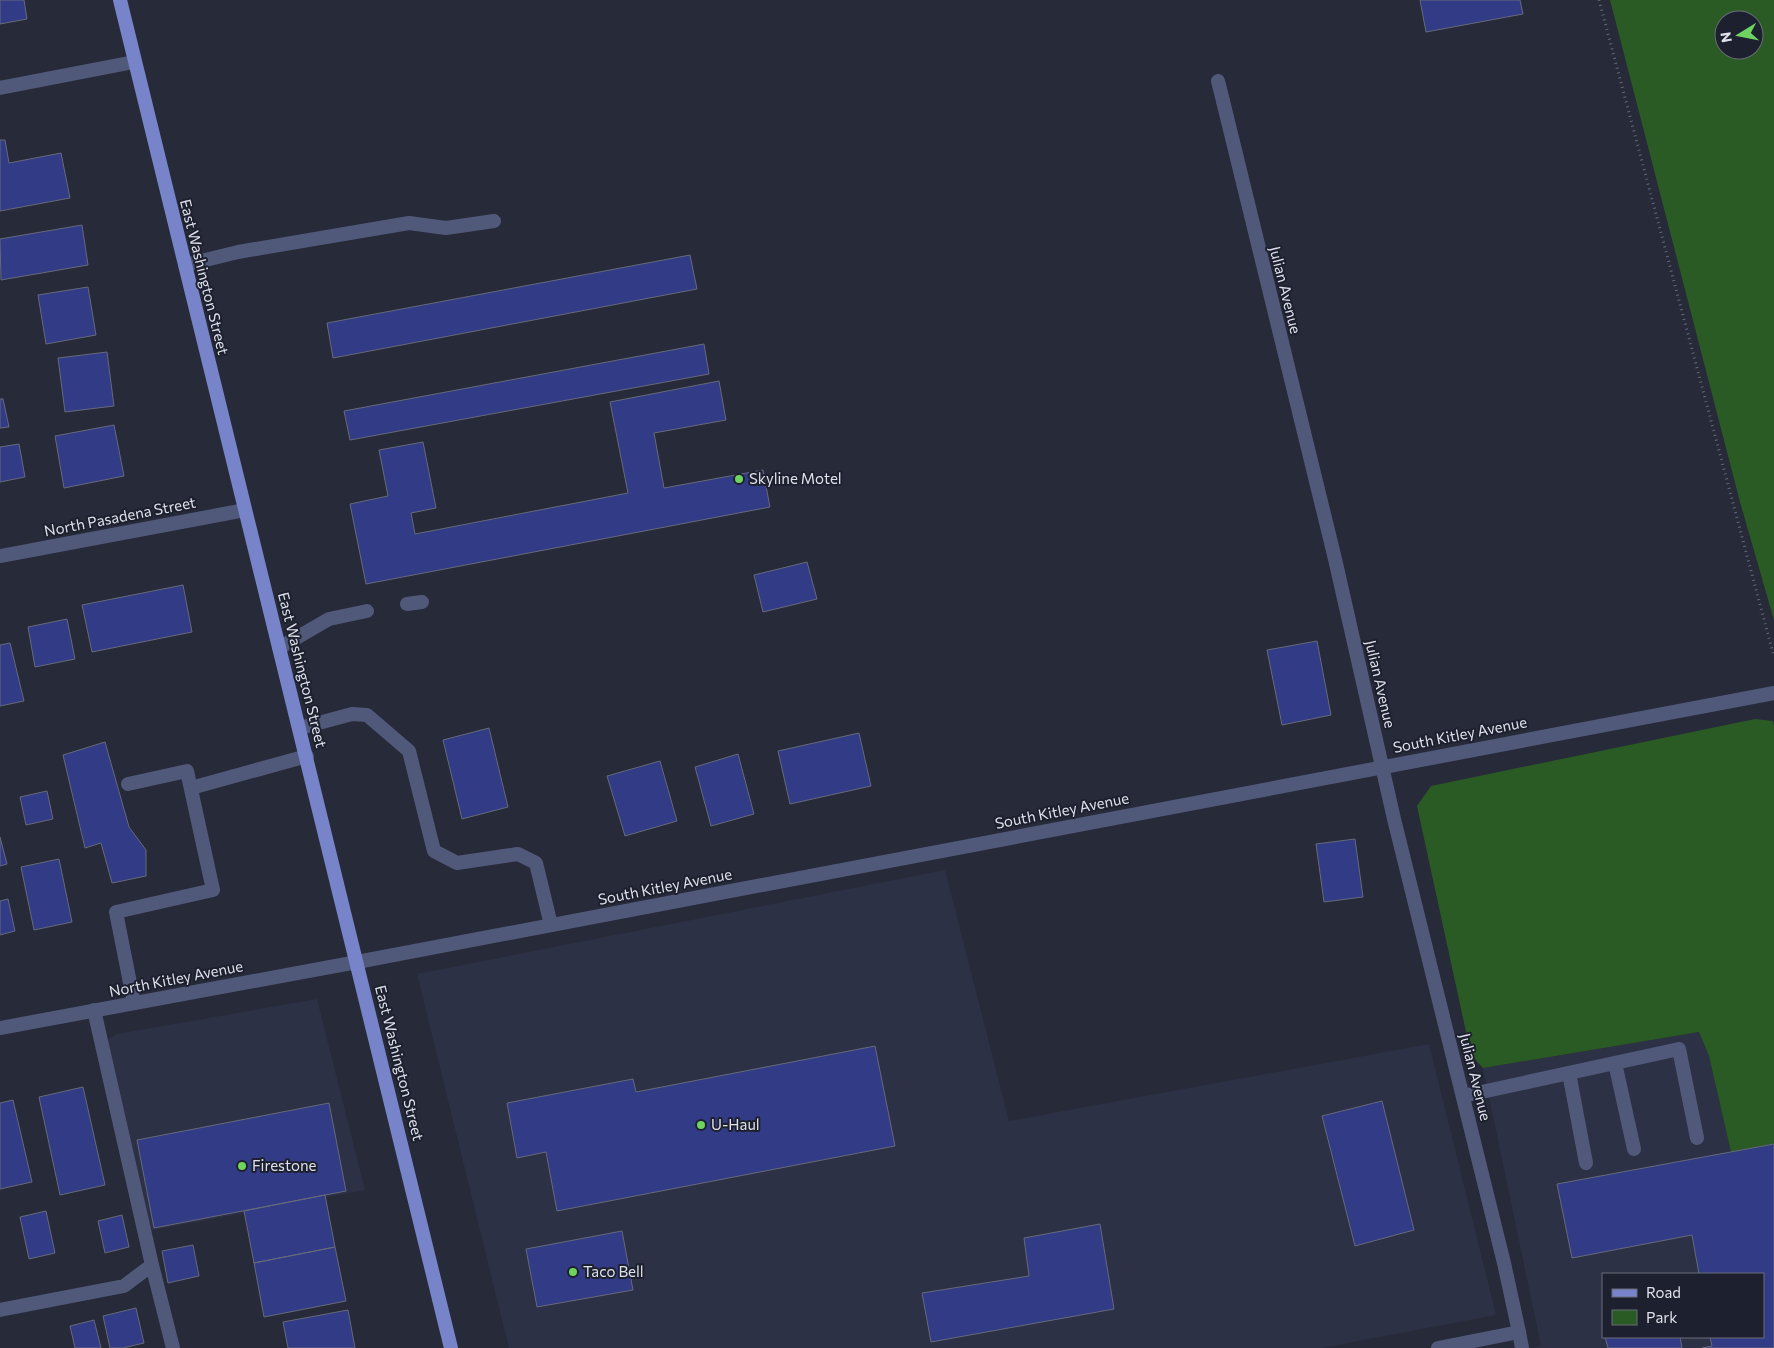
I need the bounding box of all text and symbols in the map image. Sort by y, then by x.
north arrow [1714,10,1764,60]
text: N [1716,31,1735,44]
street label: East Washington Street [177,197,233,356]
street label: Julian Avenue [1266,244,1306,336]
place label: Skyline Motel [749,469,842,487]
marker: Skyline Motel [733,473,745,485]
street label: North Pasadena Street [42,492,197,540]
street label: East Washington Street [275,590,331,749]
street label: Julian Avenue [1362,638,1400,730]
street label: South Kitley Avenue [1391,712,1528,756]
street label: South Kitley Avenue [993,788,1130,832]
street label: South Kitley Avenue [596,864,733,908]
street label: North Kitley Avenue [107,956,244,1000]
street label: East Washington Street [372,983,428,1142]
street label: Julian Avenue [1456,1031,1496,1123]
place label: U-Haul [711,1115,760,1133]
marker: U-Haul [695,1119,707,1131]
place label: Firestone [252,1156,316,1174]
marker: Firestone [236,1160,248,1172]
place label: Taco Bell [583,1262,644,1280]
marker: Taco Bell [567,1266,579,1278]
legend [1602,1273,1764,1338]
text: Road [1646,1283,1681,1301]
text: Park [1646,1308,1677,1326]

